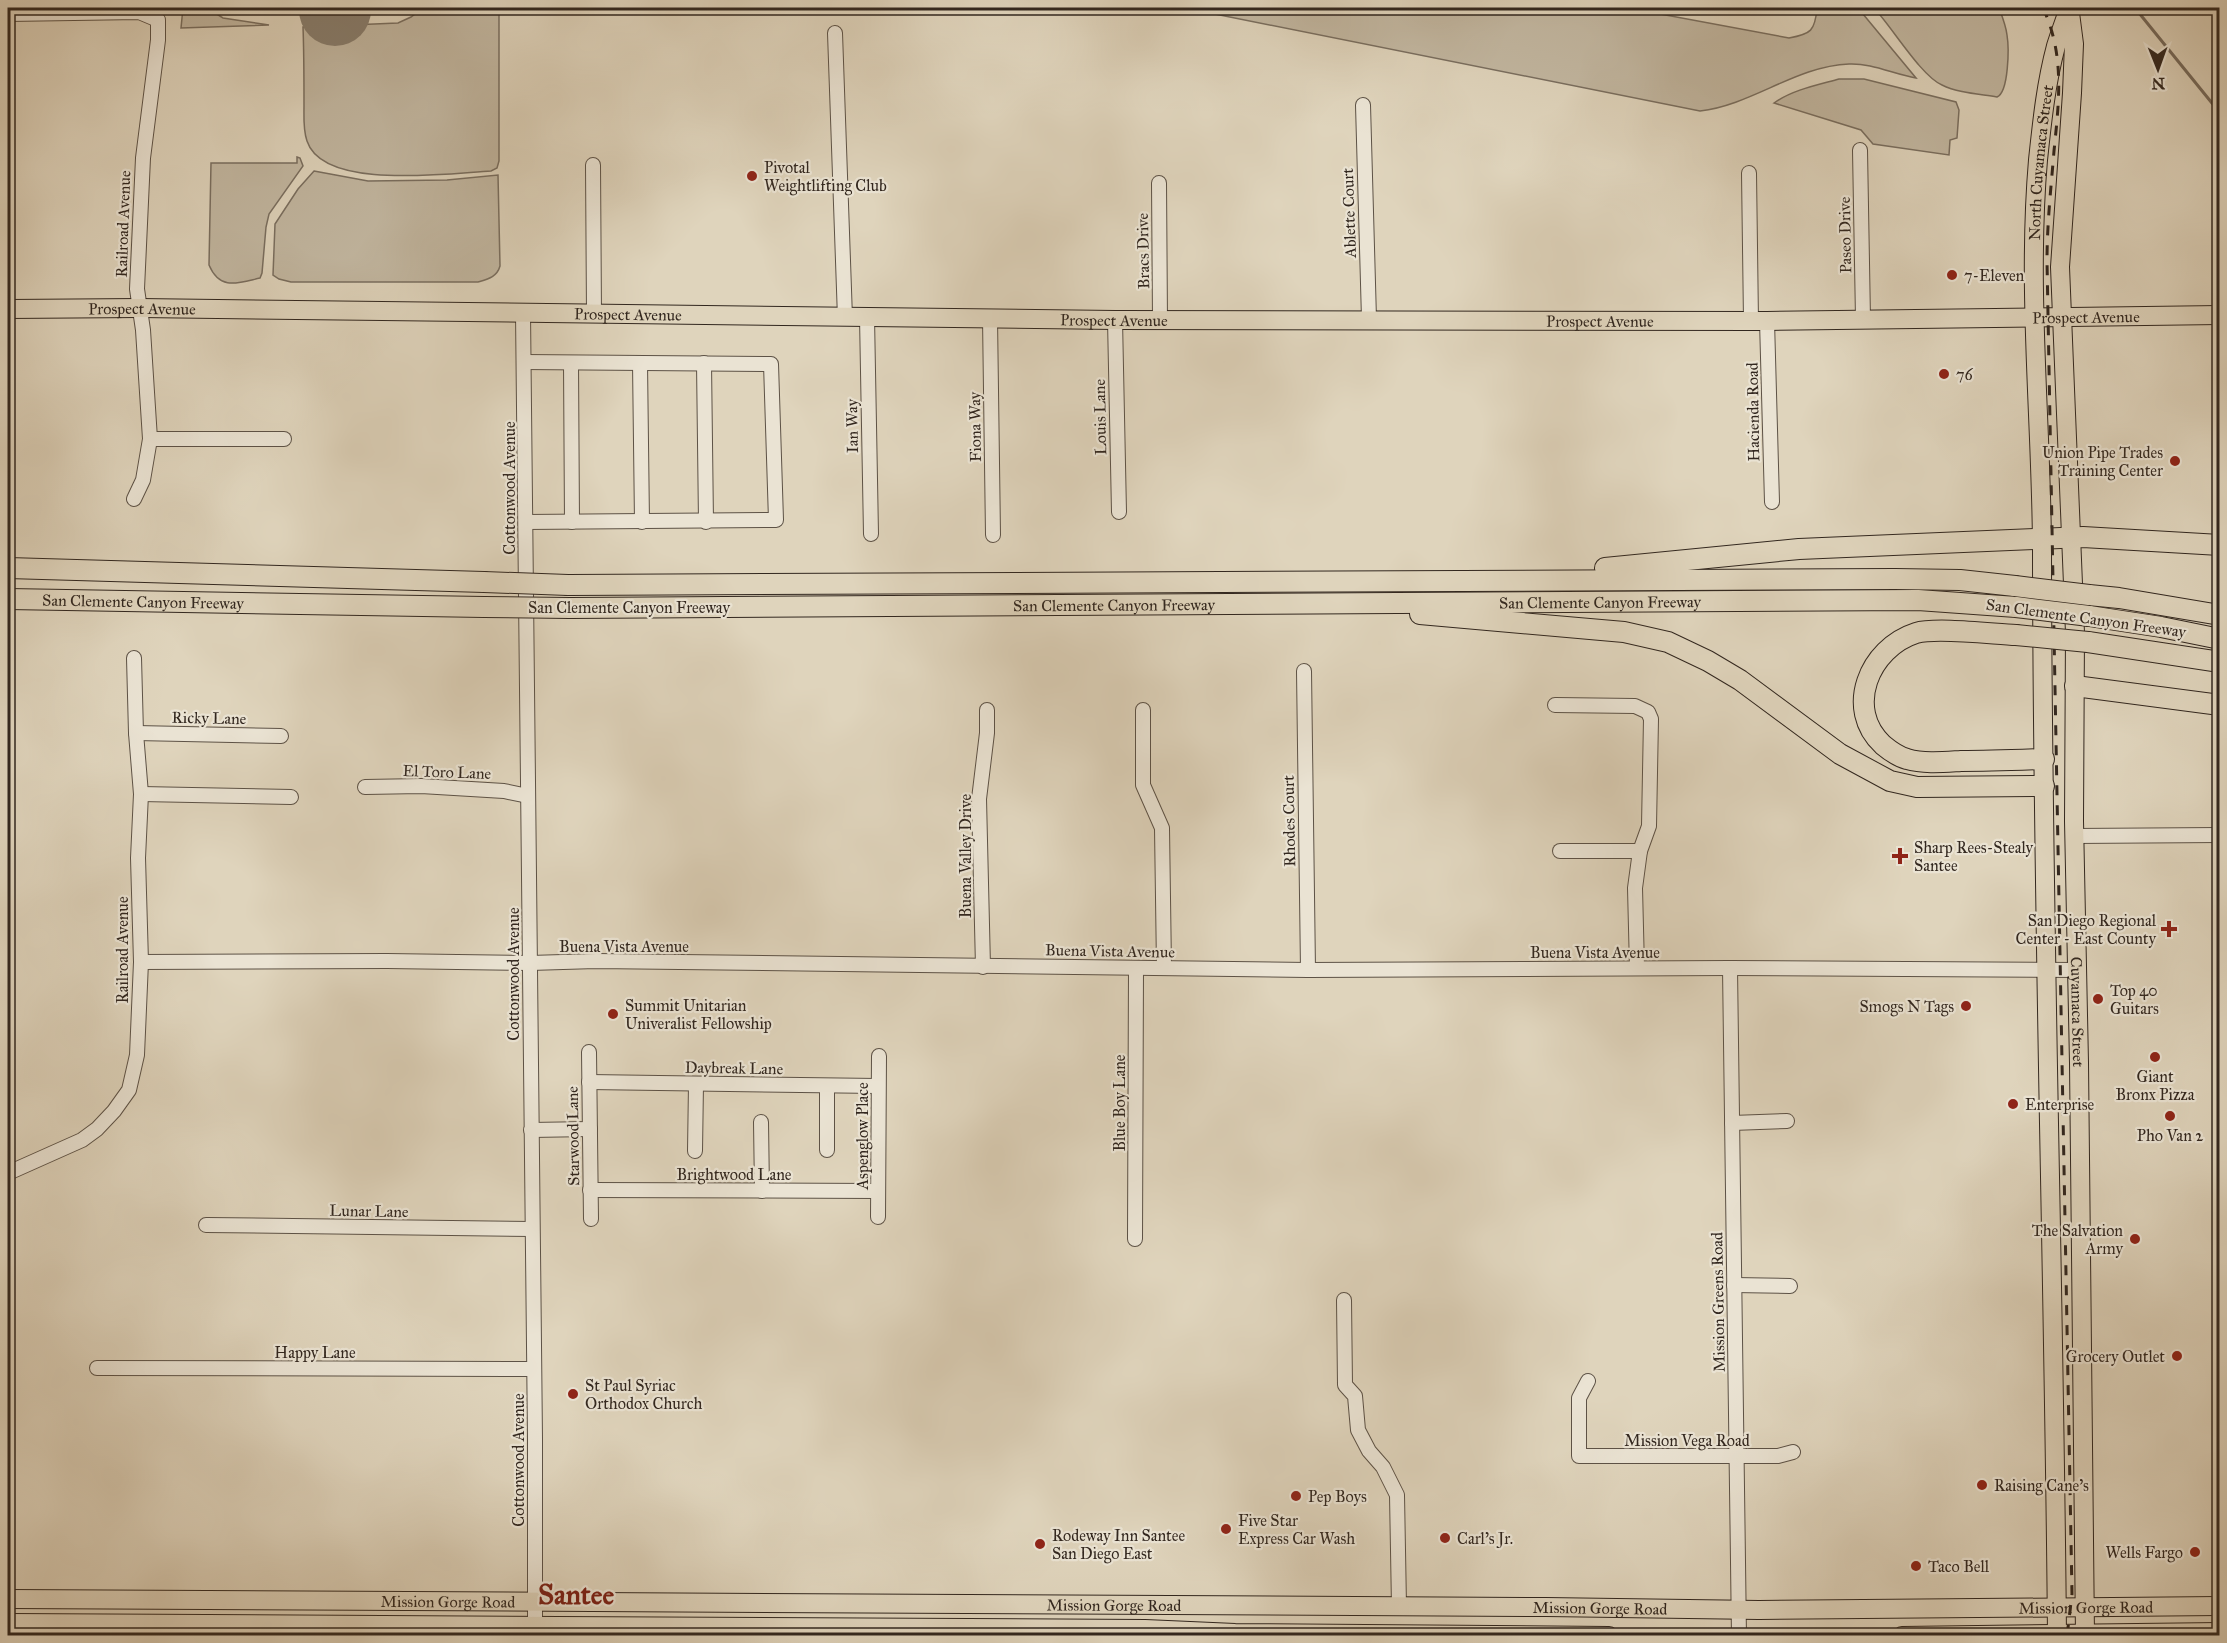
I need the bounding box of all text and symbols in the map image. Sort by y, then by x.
north arrow [2128,39,2188,99]
text: N [2151,74,2165,93]
street label: North Cuyamaca Street [2025,83,2057,240]
place label: Pivotal Weightlifting Club [764,158,887,196]
street label: Ablette Court [1338,167,1360,259]
marker: Pivotal Weightlifting Club [745,169,759,183]
street label: Railroad Avenue [112,170,134,278]
street label: Paseo Drive [1835,196,1855,274]
street label: Bracs Drive [1133,212,1153,289]
place label: 7-Eleven [1964,266,2025,285]
marker: 7-Eleven [1945,268,1959,282]
street label: Prospect Avenue [88,298,196,318]
street label: Prospect Avenue [574,304,682,324]
street label: Prospect Avenue [2032,307,2140,327]
street label: Prospect Avenue [1060,310,1168,330]
street label: Prospect Avenue [1546,311,1654,330]
street label: Hacienda Road [1743,362,1763,462]
place label: 76 [1956,365,1973,384]
marker: 76 [1937,367,1951,381]
street label: Louis Lane [1090,378,1110,455]
street label: Fiona Way [965,391,985,462]
street label: Ian Way [842,398,862,453]
street label: Cottonwood Avenue [500,421,519,555]
place label: Union Pipe Trades Training Center [2042,443,2163,481]
marker: Union Pipe Trades Training Center [2168,454,2182,468]
street label: San Clemente Canyon Freeway [42,590,245,612]
street label: San Clemente Canyon Freeway [1499,592,1701,612]
street label: San Clemente Canyon Freeway [1013,595,1216,615]
street label: San Clemente Canyon Freeway [1985,595,2188,642]
street label: San Clemente Canyon Freeway [528,598,730,617]
street label: Ricky Lane [172,708,247,728]
street label: El Toro Lane [402,761,492,783]
street label: Rhodes Court [1279,775,1299,867]
street label: Buena Valley Drive [956,793,975,918]
place label: Sharp Rees-Stealy Santee [1914,838,2034,875]
marker: Sharp Rees-Stealy Santee [1891,847,1909,865]
street label: Railroad Avenue [113,896,132,1004]
street label: Cottonwood Avenue [504,907,523,1041]
place label: San Diego Regional Center - East County [2016,911,2157,948]
marker: San Diego Regional Center - East County [2160,920,2178,938]
street label: Buena Vista Avenue [559,937,689,956]
street label: Buena Vista Avenue [1045,940,1175,962]
street label: Buena Vista Avenue [1530,943,1660,962]
street label: Cuyamaca Street [2067,957,2089,1068]
place label: Top 40 Guitars [2110,981,2159,1018]
marker: Top 40 Guitars [2091,992,2105,1006]
place label: Summit Unitarian Univeralist Fellowship [625,996,772,1033]
place label: Smogs N Tags [1859,997,1954,1017]
marker: Smogs N Tags [1959,999,1973,1013]
marker: Summit Unitarian Univeralist Fellowship [606,1007,620,1021]
marker: Giant Bronx Pizza [2148,1050,2162,1064]
street label: Blue Boy Lane [1110,1054,1129,1151]
street label: Daybreak Lane [685,1058,784,1078]
place label: Giant Bronx Pizza [2116,1067,2195,1104]
street label: Aspenglow Place [853,1082,873,1191]
street label: Starwood Lane [563,1086,583,1186]
place label: Enterprise [2025,1095,2095,1114]
marker: Enterprise [2006,1097,2020,1111]
marker: Pho Van 2 [2163,1109,2177,1123]
place label: Pho Van 2 [2137,1126,2203,1145]
street label: Brightwood Lane [677,1165,792,1185]
street label: Lunar Lane [329,1201,409,1221]
place label: The Salvation Army [2032,1221,2124,1258]
street label: Mission Greens Road [1707,1232,1729,1372]
marker: The Salvation Army [2128,1232,2142,1246]
street label: Happy Lane [274,1343,356,1362]
place label: Grocery Outlet [2066,1347,2165,1366]
marker: Grocery Outlet [2170,1349,2184,1363]
place label: St Paul Syriac Orthodox Church [585,1376,702,1413]
marker: St Paul Syriac Orthodox Church [566,1387,580,1401]
street label: Cottonwood Avenue [509,1393,528,1527]
street label: Mission Vega Road [1624,1431,1750,1451]
place label: Raising Cane's [1994,1476,2089,1496]
marker: Raising Cane's [1975,1478,1989,1492]
place label: Pep Boys [1308,1487,1367,1506]
marker: Pep Boys [1289,1489,1303,1503]
place label: Five Star Express Car Wash [1238,1511,1355,1548]
marker: Five Star Express Car Wash [1219,1522,1233,1536]
place label: Rodeway Inn Santee San Diego East [1052,1526,1185,1564]
place label: Carl's Jr. [1457,1529,1513,1549]
marker: Carl's Jr. [1438,1531,1452,1545]
marker: Rodeway Inn Santee San Diego East [1033,1537,1047,1551]
place label: Wells Fargo [2105,1543,2183,1563]
marker: Wells Fargo [2188,1545,2202,1559]
place label: Taco Bell [1928,1557,1990,1576]
marker: Taco Bell [1909,1559,1923,1573]
district label: Santee [538,1577,614,1612]
street label: Mission Gorge Road [381,1591,515,1612]
street label: Mission Gorge Road [1047,1595,1181,1615]
street label: Mission Gorge Road [1533,1597,1667,1619]
street label: Mission Gorge Road [2018,1597,2153,1618]

